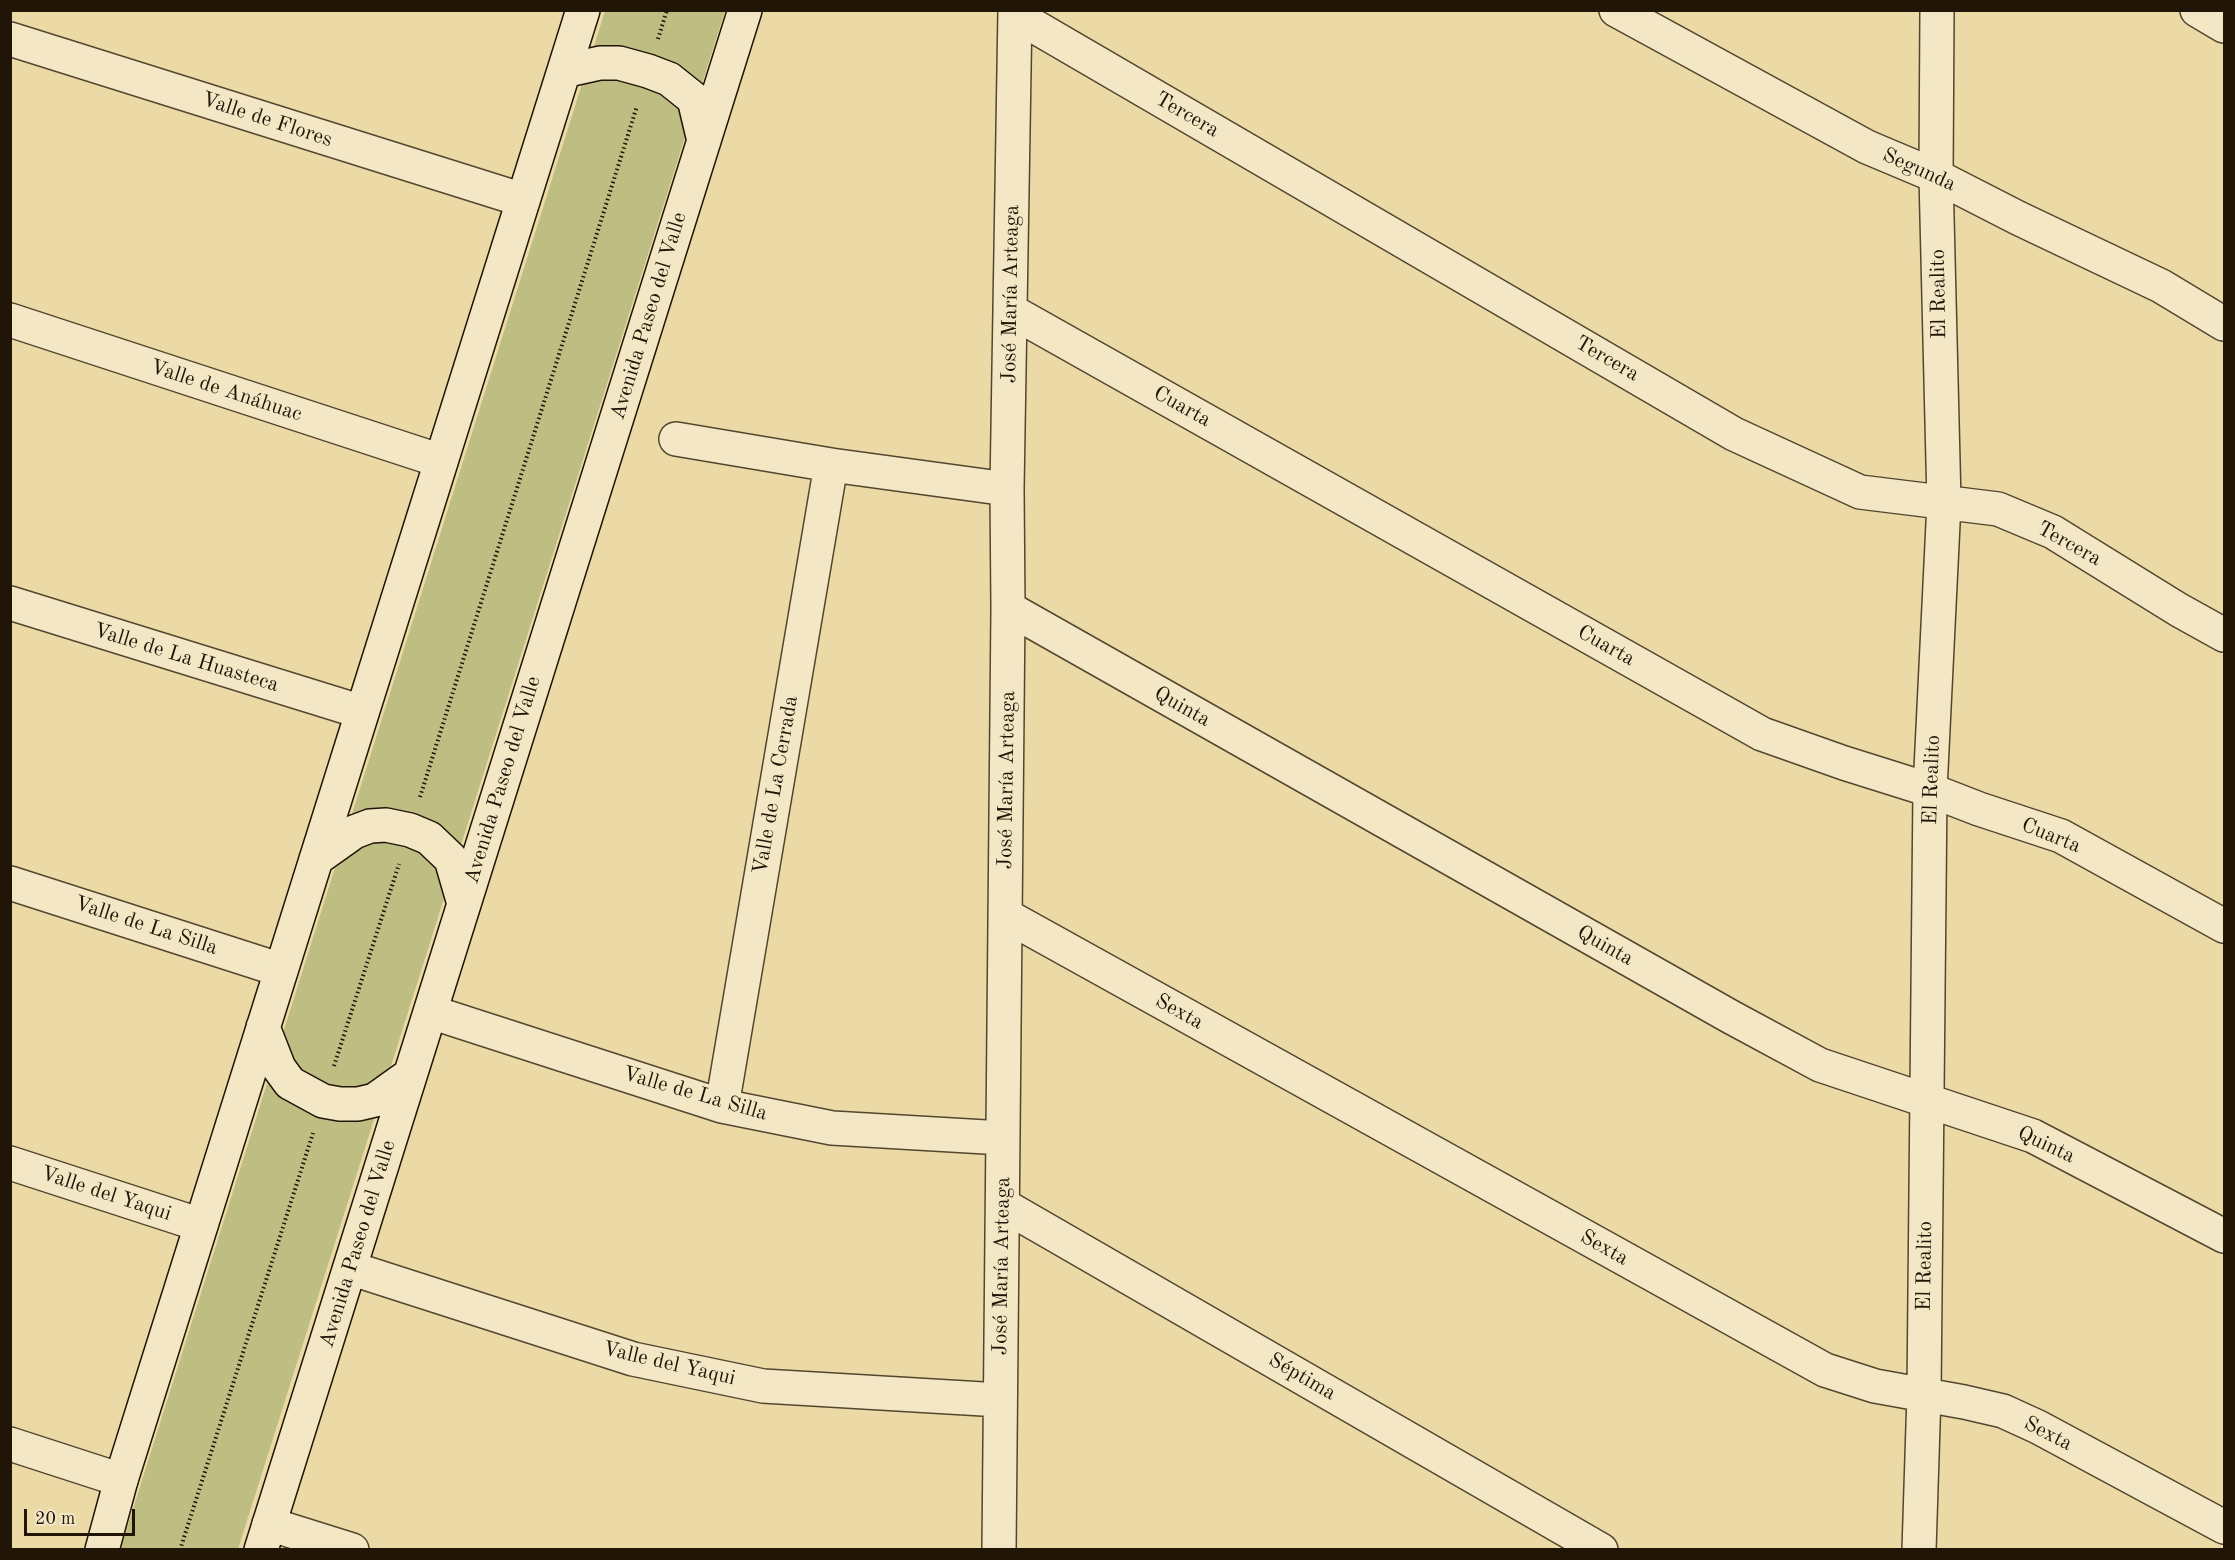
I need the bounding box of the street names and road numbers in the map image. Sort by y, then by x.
street label: Valle de Flores [198,87,336,153]
street label: Tercera [1151,87,1223,143]
street label: Segunda [1878,143,1960,197]
street label: José María Arteaga [997,204,1025,384]
street label: Avenida Paseo del Valle [605,209,693,423]
street label: El Realito [1926,249,1952,339]
street label: Tercera [1571,331,1643,387]
street label: Valle de Anáhuac [147,355,305,427]
street label: Cuarta [1149,381,1215,433]
street label: Tercera [2032,516,2106,572]
street label: Valle de La Huasteca [90,618,282,698]
street label: Cuarta [1573,620,1639,672]
street label: Avenida Paseo del Valle [459,673,547,887]
street label: Quinta [1149,681,1215,733]
street label: José María Arteaga [993,690,1021,870]
street label: Valle de La Cerrada [748,694,804,876]
street label: El Realito [1918,734,1946,826]
street label: Cuarta [2018,813,2084,859]
street label: Valle de La Silla [71,891,221,961]
street label: Quinta [1572,920,1638,972]
street label: Sexta [1150,989,1208,1035]
street label: Valle de La Silla [620,1061,770,1127]
street label: Quinta [2013,1121,2079,1169]
street label: Avenida Paseo del Valle [314,1137,402,1351]
street label: Valle del Yaqui [38,1161,174,1227]
street label: José María Arteaga [988,1176,1016,1356]
street label: El Realito [1912,1221,1938,1311]
street label: Sexta [1575,1225,1633,1271]
street label: Valle del Yaqui [600,1336,738,1392]
street label: Séptima [1264,1348,1340,1406]
street label: Sexta [2019,1411,2077,1457]

